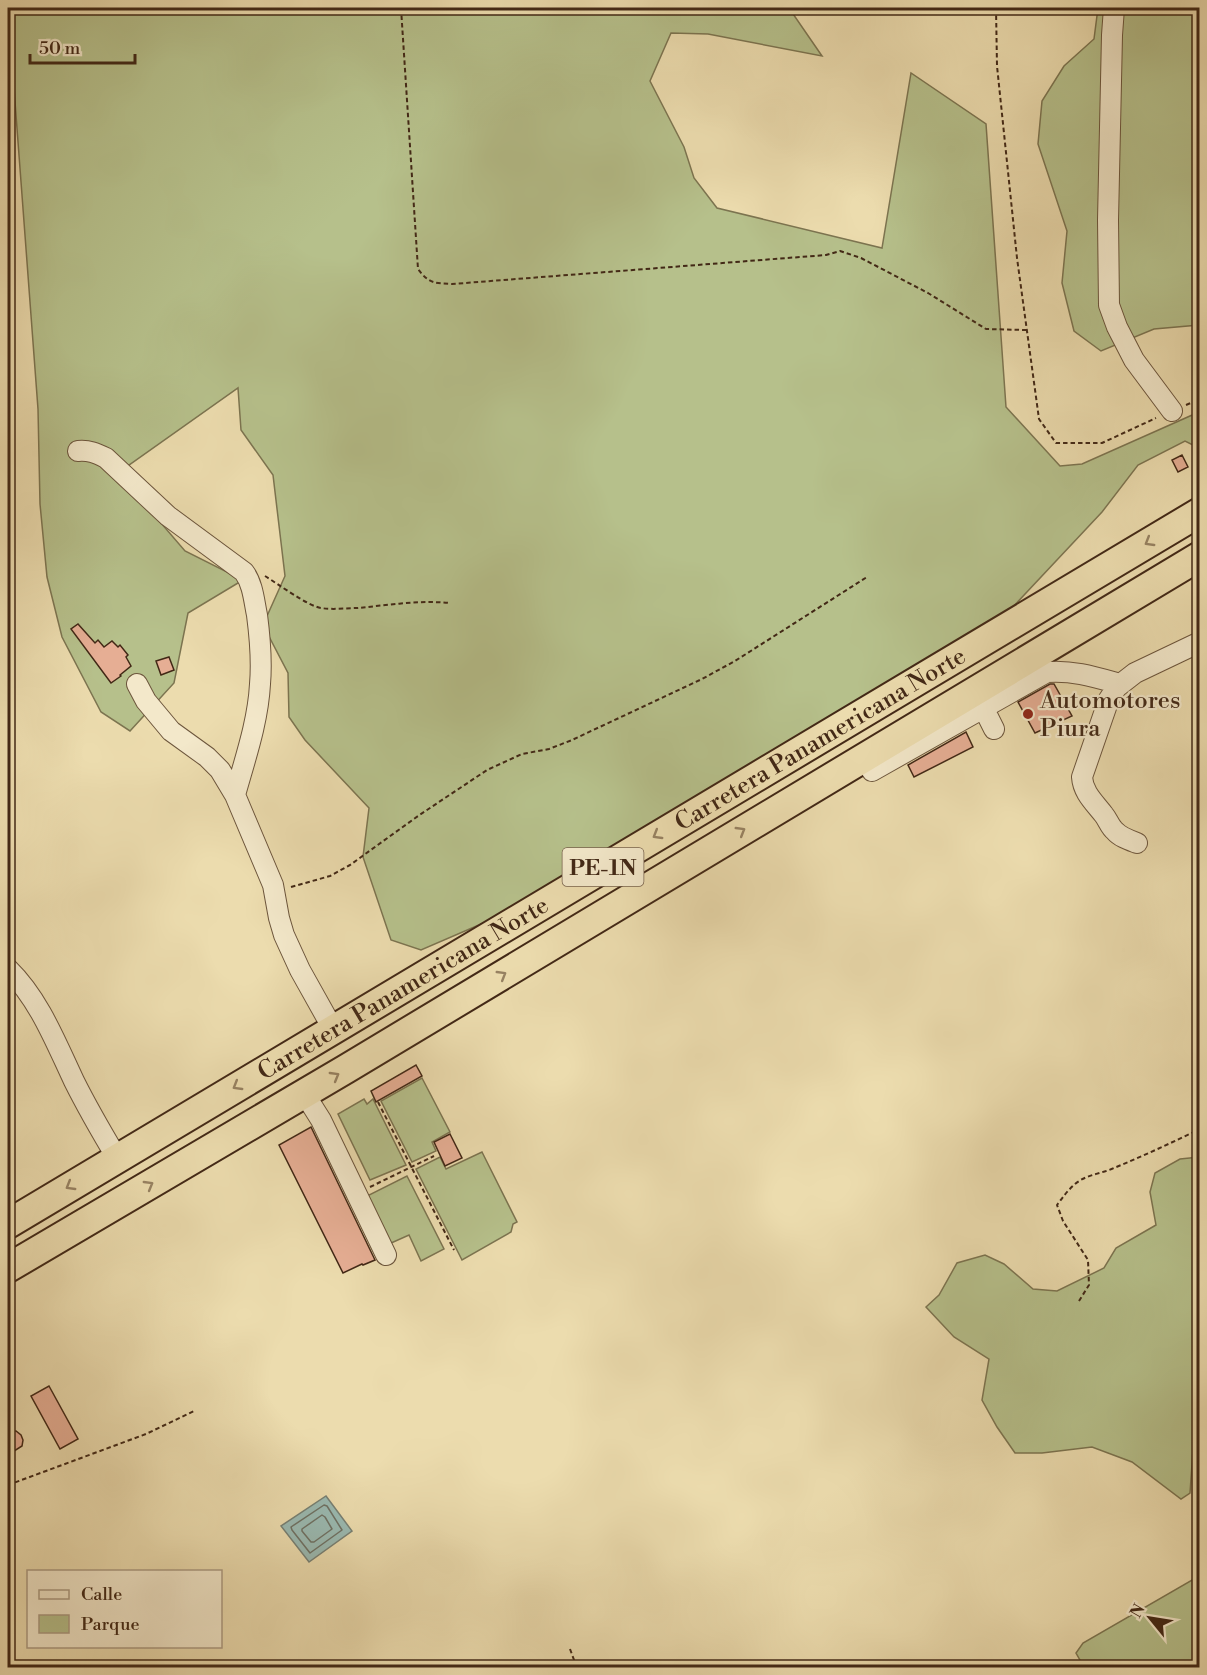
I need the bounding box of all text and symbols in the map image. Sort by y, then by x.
scale bar [30,27,135,65]
text: 50 m [39,37,81,60]
one-way arrow [1145,534,1155,546]
street label: Carretera Panamericana Norte [670,641,972,838]
place label: Automotores Piura [1039,686,1180,744]
marker: Automotores Piura [1021,707,1035,721]
one-way arrow [735,827,745,839]
one-way arrow [653,828,663,839]
road number: PE-1N [562,848,644,886]
street label: Carretera Panamericana Norte [253,891,554,1087]
one-way arrow [496,971,506,983]
one-way arrow [329,1071,339,1083]
one-way arrow [233,1079,243,1090]
one-way arrow [66,1179,76,1191]
one-way arrow [142,1181,153,1192]
legend [27,1570,222,1648]
text: Calle [81,1583,122,1606]
north arrow [1120,1588,1180,1648]
text: N [1126,1600,1150,1621]
text: Parque [81,1613,140,1636]

